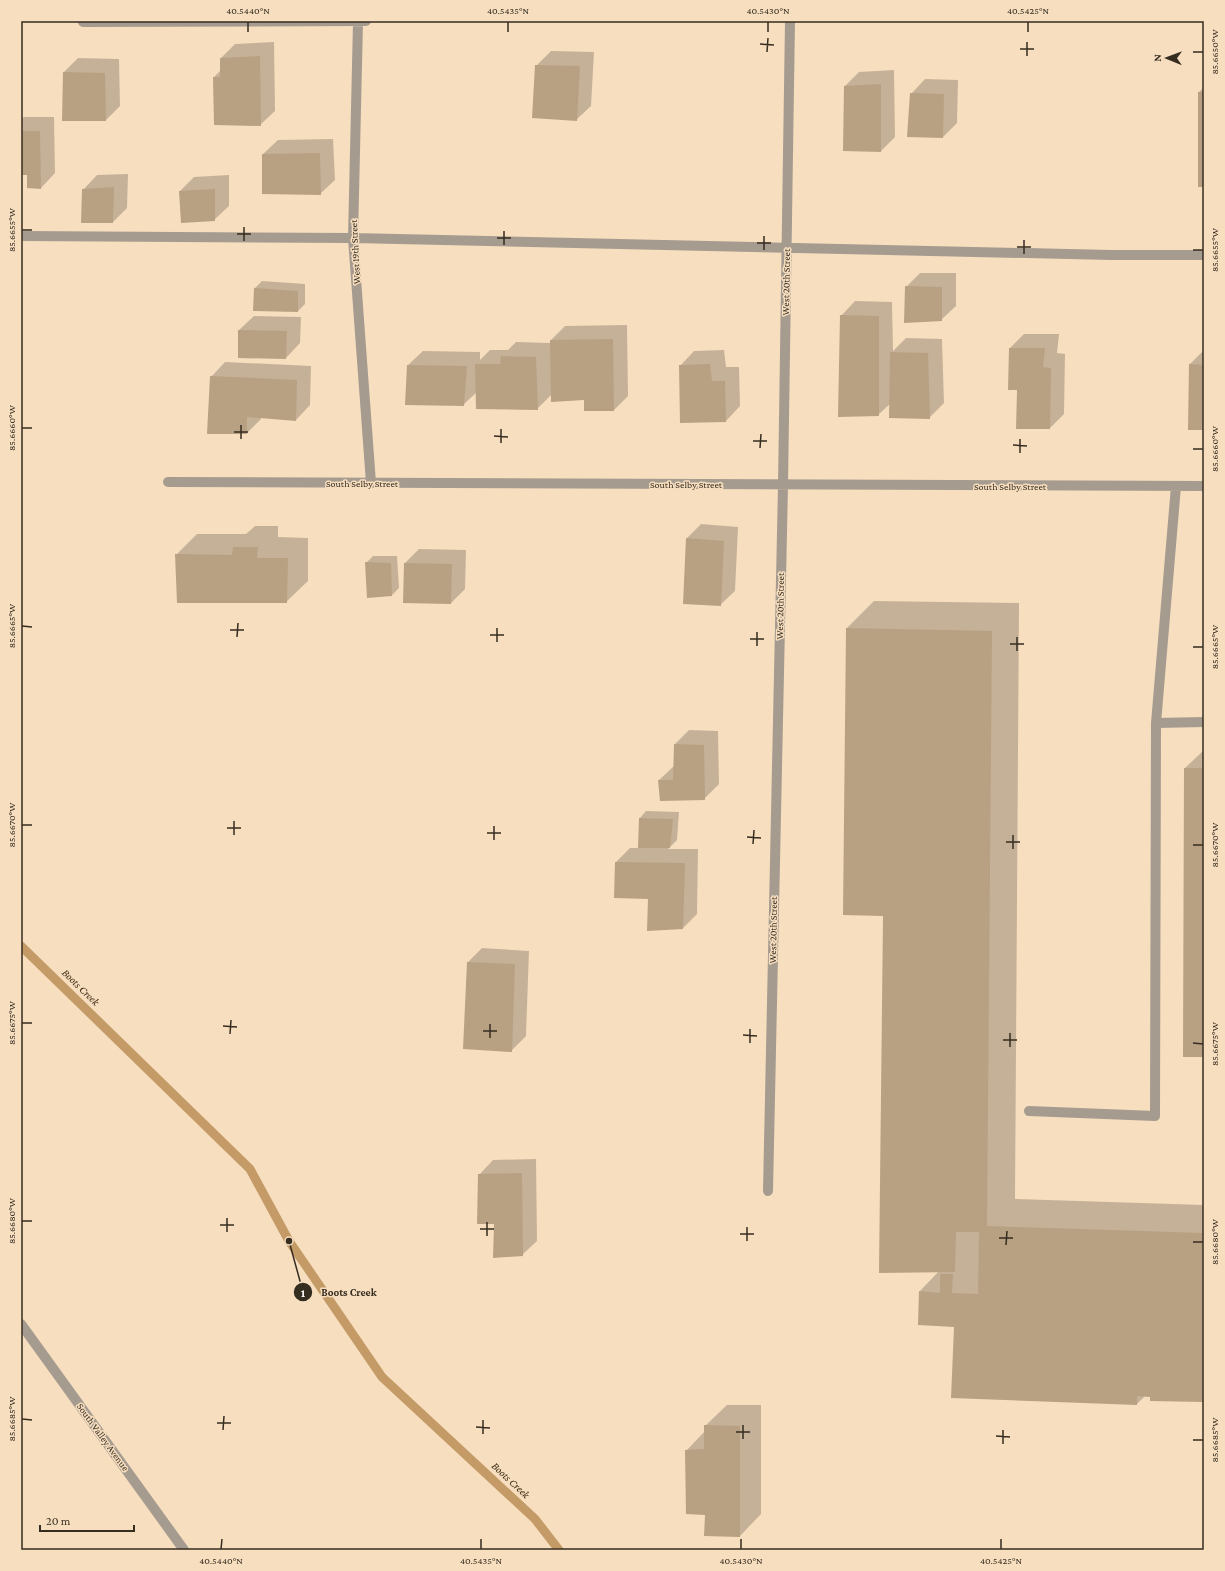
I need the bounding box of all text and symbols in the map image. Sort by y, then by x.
text: 40.5440°N [226,5,270,16]
text: 40.5435°N [487,5,529,16]
text: 40.5430°N [746,5,790,16]
text: 40.5425°N [1007,5,1049,16]
text: 85.6650°W [1209,29,1220,75]
north arrow [1147,38,1187,78]
text: N [1151,53,1163,62]
text: 85.6655°W [6,207,17,252]
street label: West 19th Street [348,219,362,285]
text: 85.6655°W [1209,227,1220,272]
street label: West 20th Street [780,248,792,315]
text: 85.6660°W [6,404,17,451]
text: 85.6660°W [1209,425,1220,472]
street label: South Selby Street [326,478,399,489]
street label: South Selby Street [650,479,723,490]
street label: South Selby Street [974,481,1047,492]
street label: West 20th Street [774,572,786,639]
text: 85.6665°W [6,603,17,648]
text: 85.6665°W [1209,624,1220,669]
text: 85.6670°W [6,802,17,847]
text: 85.6670°W [1209,822,1220,867]
street label: West 20th Street [767,896,779,963]
water label: Boots Creek [60,966,103,1009]
text: 85.6675°W [6,1000,17,1045]
text: 85.6675°W [1209,1021,1220,1066]
text: 85.6680°W [6,1197,17,1244]
text: 85.6680°W [1209,1218,1220,1265]
callout: Boots Creek [293,1281,385,1304]
text: 1 [301,1286,306,1300]
text: Boots Creek [321,1286,378,1298]
text: 85.6685°W [6,1396,17,1441]
street label: South Valley Avenue [75,1401,132,1473]
text: 85.6685°W [1209,1417,1220,1462]
water label: Boots Creek [490,1459,533,1501]
scale bar [40,1507,134,1533]
text: 20 m [46,1514,71,1528]
text: 40.5440°N [199,1555,243,1566]
text: 40.5435°N [460,1555,502,1566]
text: 40.5430°N [719,1555,763,1566]
text: 40.5425°N [980,1555,1022,1566]

